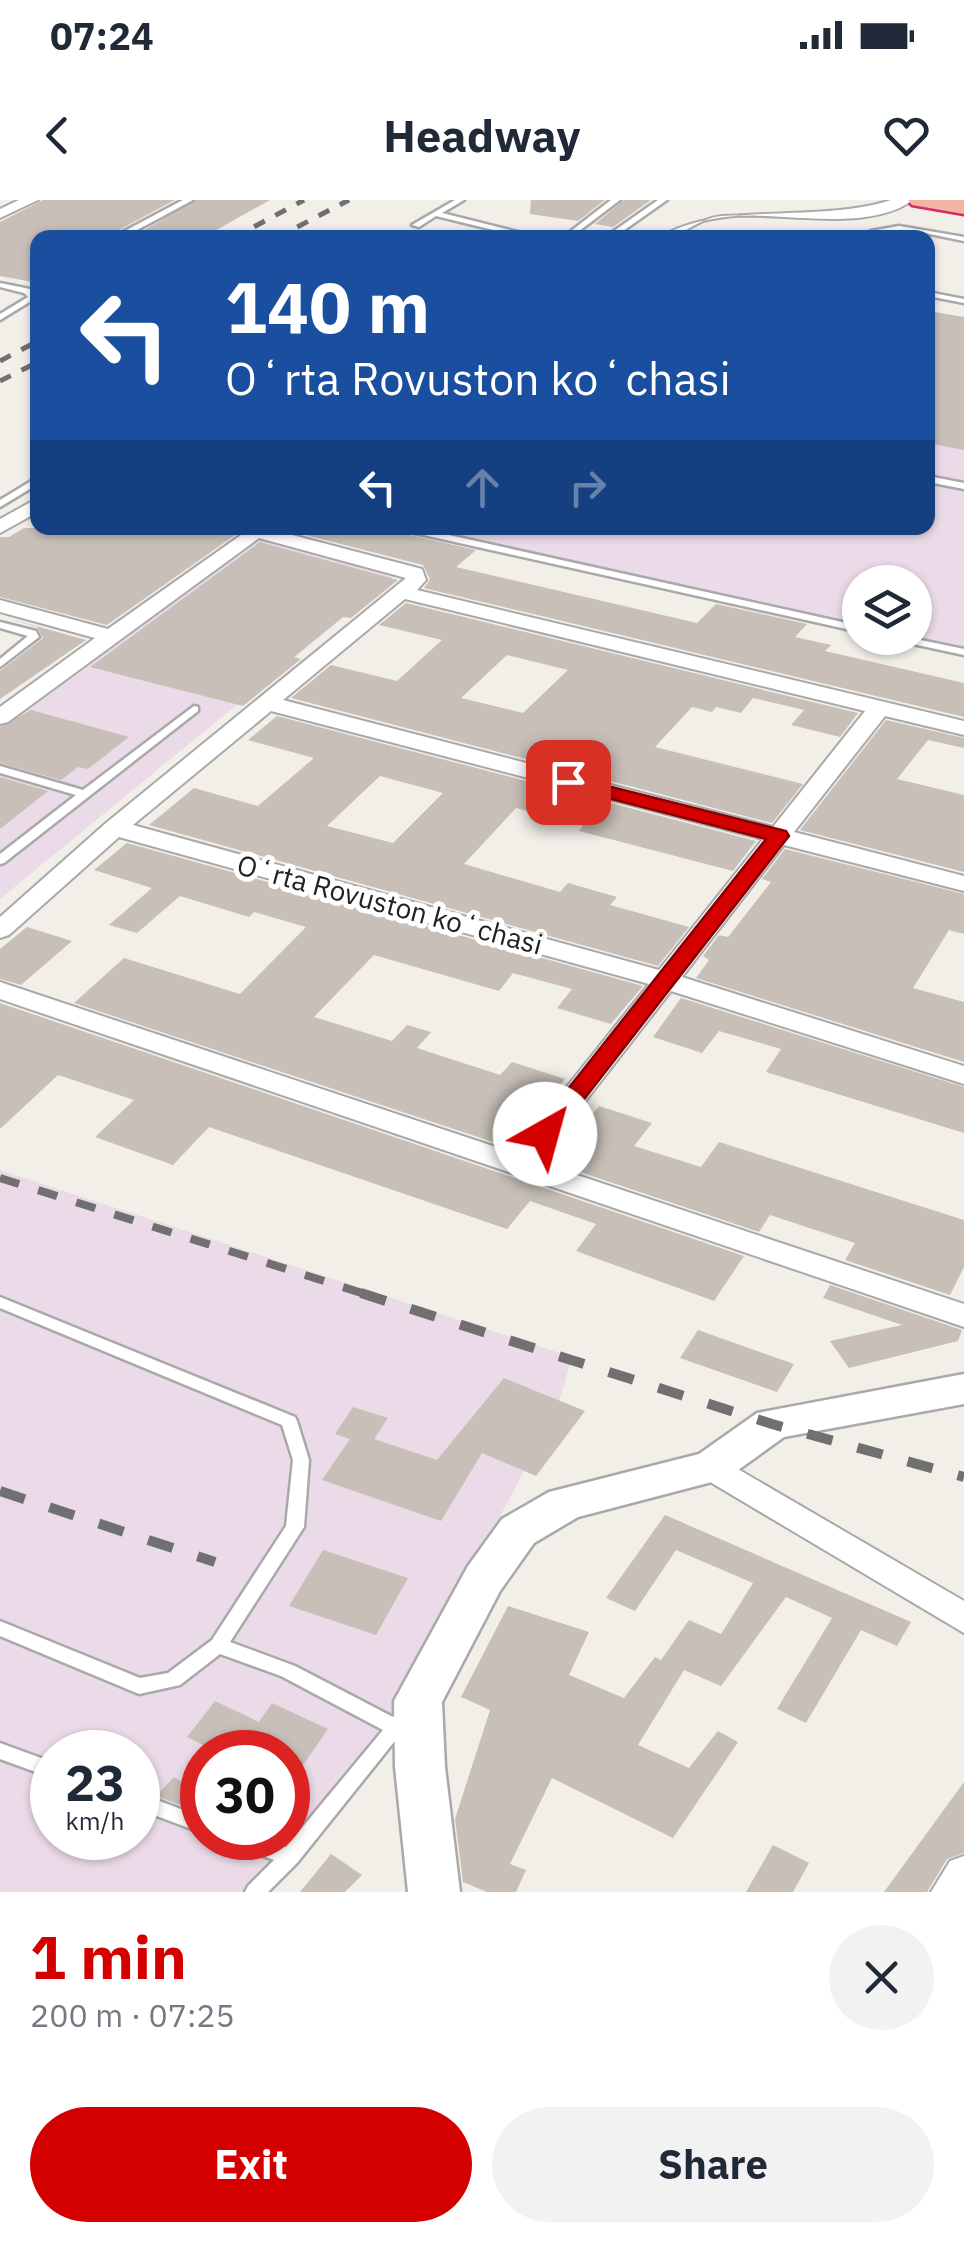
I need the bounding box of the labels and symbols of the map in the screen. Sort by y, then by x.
pin [526,740,611,825]
street label: Oʻrta Rovuston koʻchasi [233,845,547,963]
position arrow [493,1082,597,1186]
speed limit sign: 30 [180,1730,310,1860]

